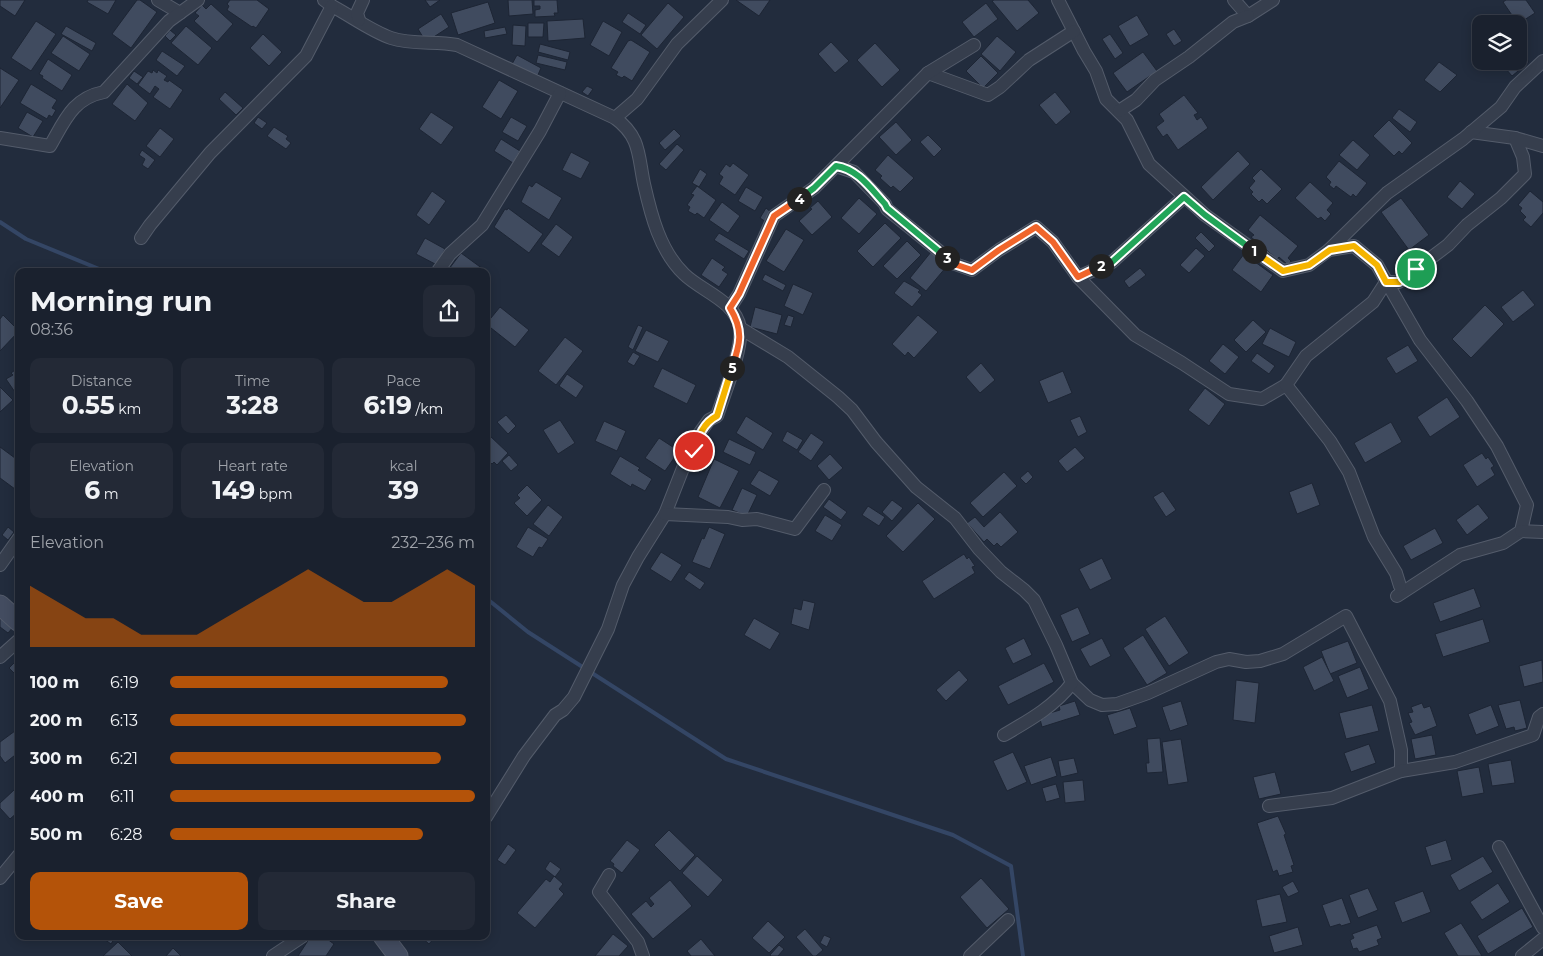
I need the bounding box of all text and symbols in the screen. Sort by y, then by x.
map controls [1472,15,1527,70]
button: layers [1472,15,1527,70]
pin: 4 [786,186,812,212]
text: 4 [795,190,804,208]
pin: 1 [1242,238,1266,264]
text: 1 [1252,242,1257,260]
pin: 3 [934,246,960,270]
pin [1395,248,1437,290]
text: 3 [943,249,952,267]
pin: 2 [1088,254,1114,278]
icon: arrive [1402,255,1430,283]
text: 2 [1097,257,1106,275]
text: Morning run [30,284,212,318]
button: share [423,285,475,337]
text: 08:36 [30,320,73,339]
pin: 5 [720,356,744,380]
text: 5 [728,359,737,377]
text: Distance [71,372,132,390]
text: Time [235,372,270,390]
text: Pace [386,372,421,390]
text: 0.55 [62,390,115,420]
text: 3:28 [226,390,279,420]
text: 6:19 [364,390,412,420]
text: km [115,400,141,418]
text: /km [412,400,443,418]
pin [673,430,715,472]
icon: check [680,437,708,465]
text: Elevation [69,457,134,475]
text: Heart rate [217,457,288,475]
text: kcal [390,457,417,475]
text: 6 [84,475,100,505]
text: 149 [212,475,255,505]
text: 39 [388,475,419,505]
text: m [100,485,119,503]
text: bpm [255,485,293,503]
text: Elevation [30,533,104,552]
text: 232–236 m [391,533,475,552]
text: 100 m [30,673,79,692]
text: 6:19 [110,673,139,692]
text: 200 m [30,711,82,730]
text: 6:13 [110,711,138,730]
text: 300 m [30,749,83,768]
text: 6:21 [110,749,138,768]
text: 400 m [30,787,84,806]
text: 6:11 [110,787,135,806]
text: 500 m [30,825,83,844]
text: 6:28 [110,825,142,844]
button: Save [30,872,248,930]
button: Share [258,872,475,930]

